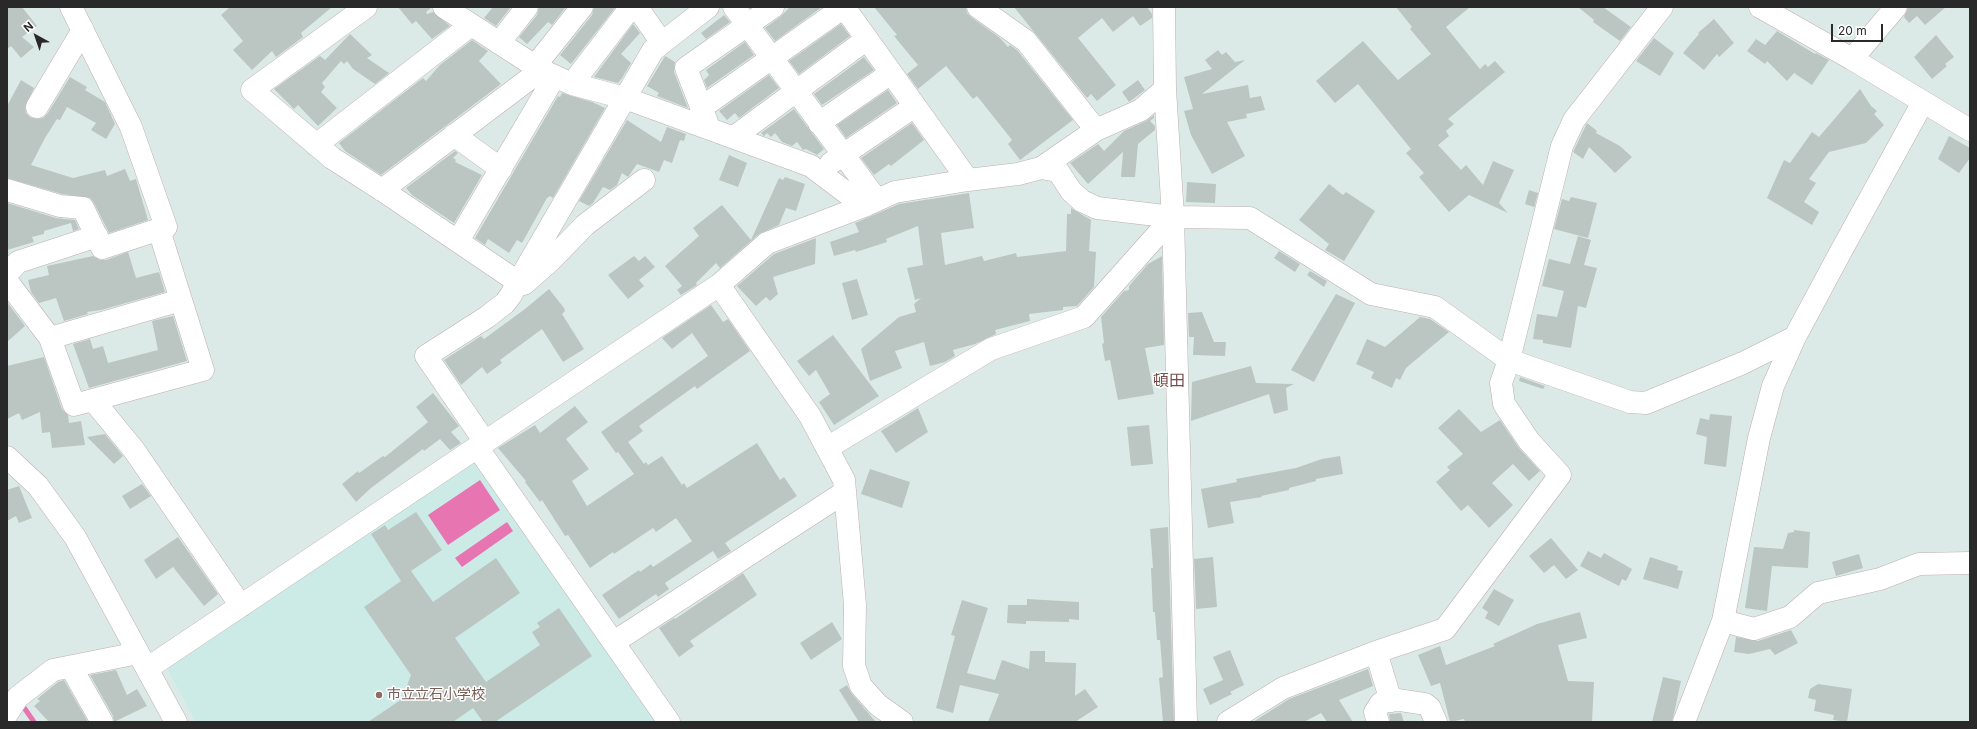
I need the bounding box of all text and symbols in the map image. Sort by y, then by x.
north arrow [16,16,56,56]
scale bar [1833,16,1885,42]
text: N [21,19,36,35]
text: 20 m [1838,23,1867,38]
district label: 頓田 [1153,371,1185,391]
place label: 市立立石小学校 [387,687,485,703]
marker: 市立立石小学校 [374,690,384,700]

